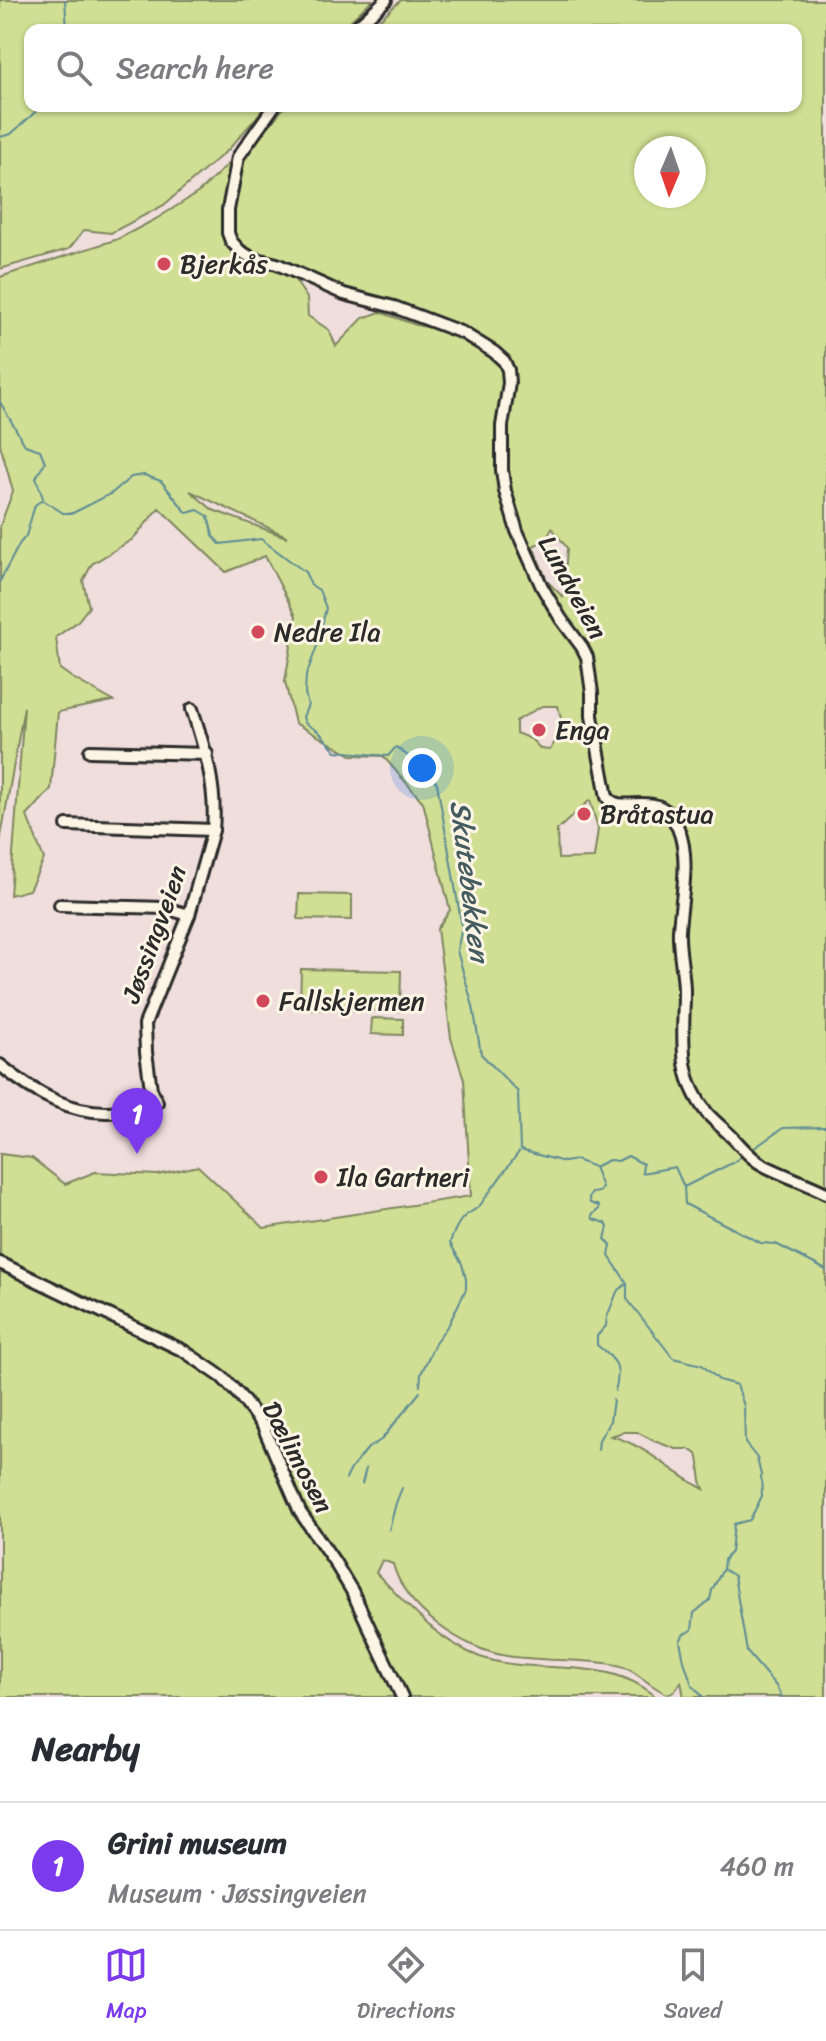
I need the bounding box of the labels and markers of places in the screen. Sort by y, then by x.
place label: Bjerkås [180,241,269,287]
marker: Bjerkås [155,255,173,273]
place label: Nedre Ila [274,609,381,655]
marker: Nedre Ila [249,623,267,641]
place label: Enga [555,707,610,753]
marker: Enga [530,721,548,739]
place label: Bråtastua [600,791,714,837]
marker: Bråtastua [575,805,593,823]
place label: Fallskjermen [279,978,425,1024]
marker: Fallskjermen [254,992,272,1010]
pin: 1 [111,1088,163,1154]
place label: Ila Gartneri [336,1154,470,1200]
marker: Ila Gartneri [312,1168,330,1186]

